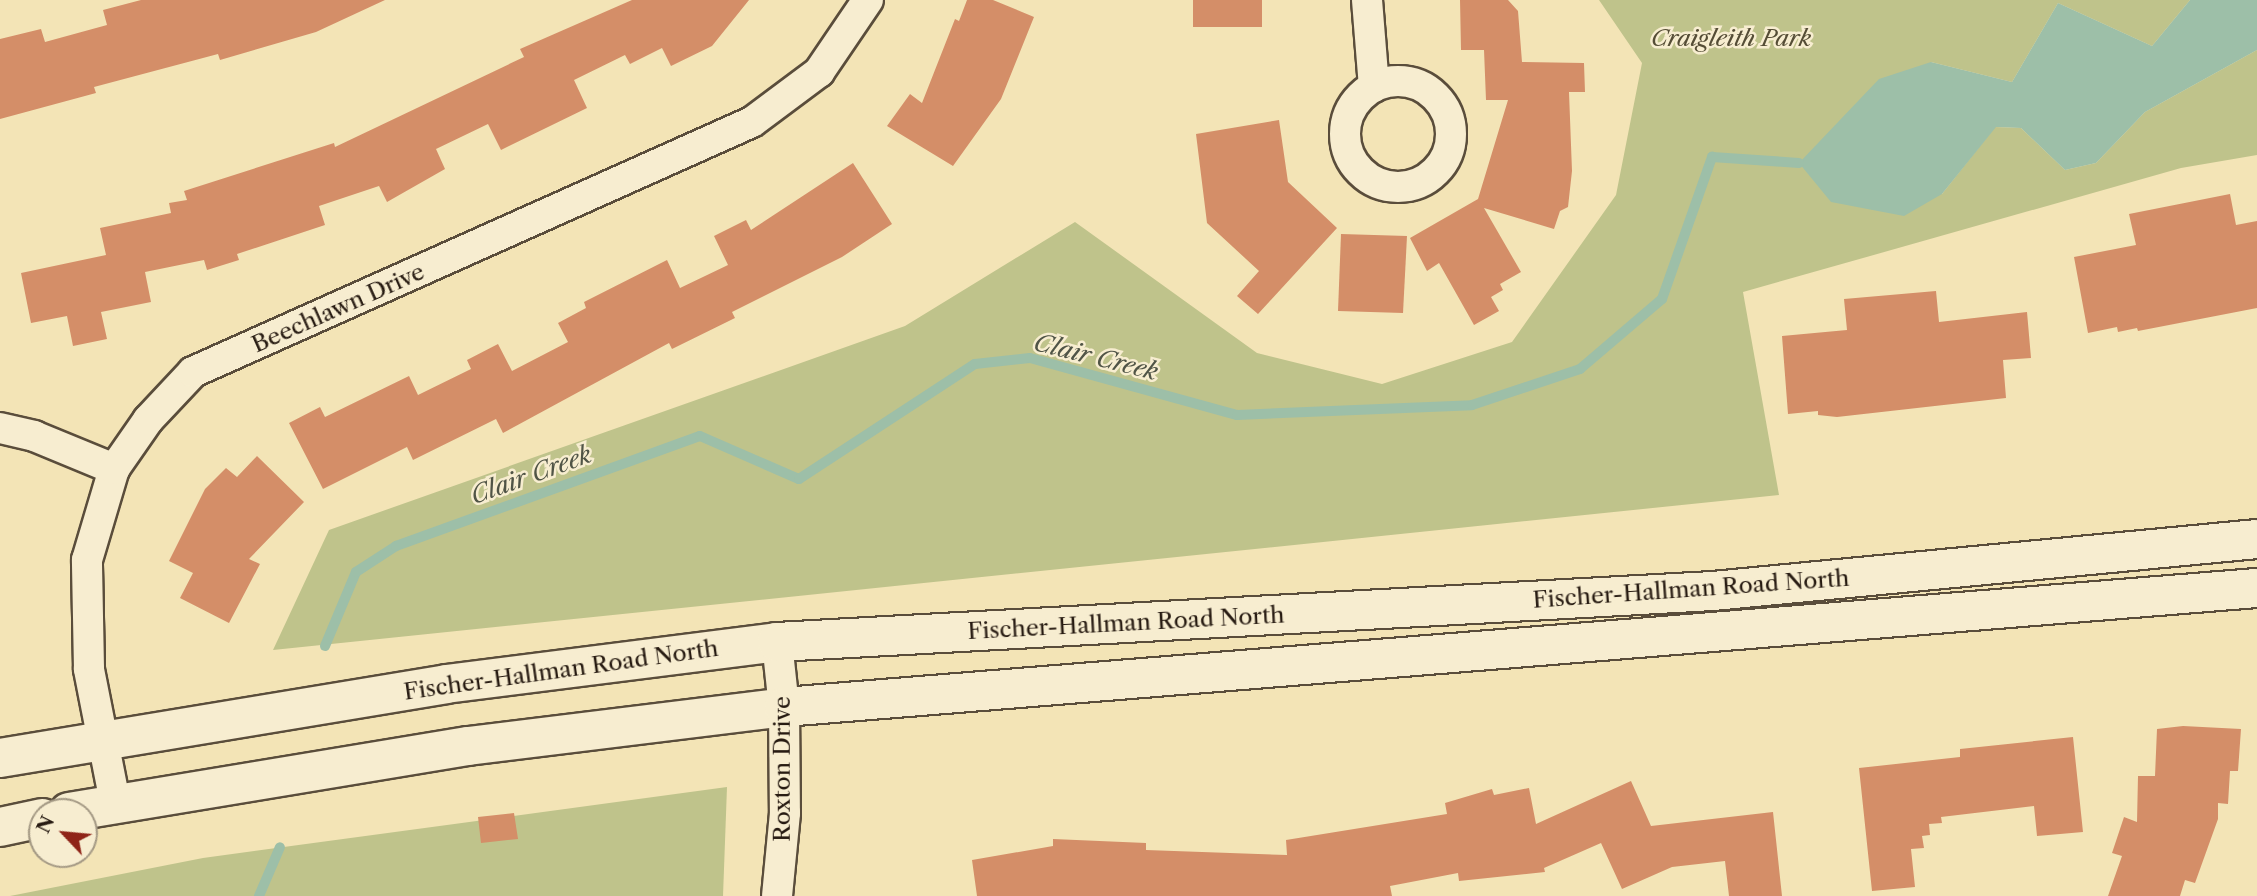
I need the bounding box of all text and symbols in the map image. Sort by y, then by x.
park label: Craigleith Park [1651,24,1811,52]
street label: Beechlawn Drive [247,258,429,358]
water label: Clair Creek [1031,328,1161,386]
water label: Clair Creek [467,440,595,510]
street label: Fischer-Hallman Road North [1532,564,1850,614]
street label: Fischer-Hallman Road North [967,601,1285,645]
street label: Fischer-Hallman Road North [402,634,720,706]
street label: Roxton Drive [768,696,796,842]
north arrow [28,798,98,868]
text: N [32,812,59,837]

